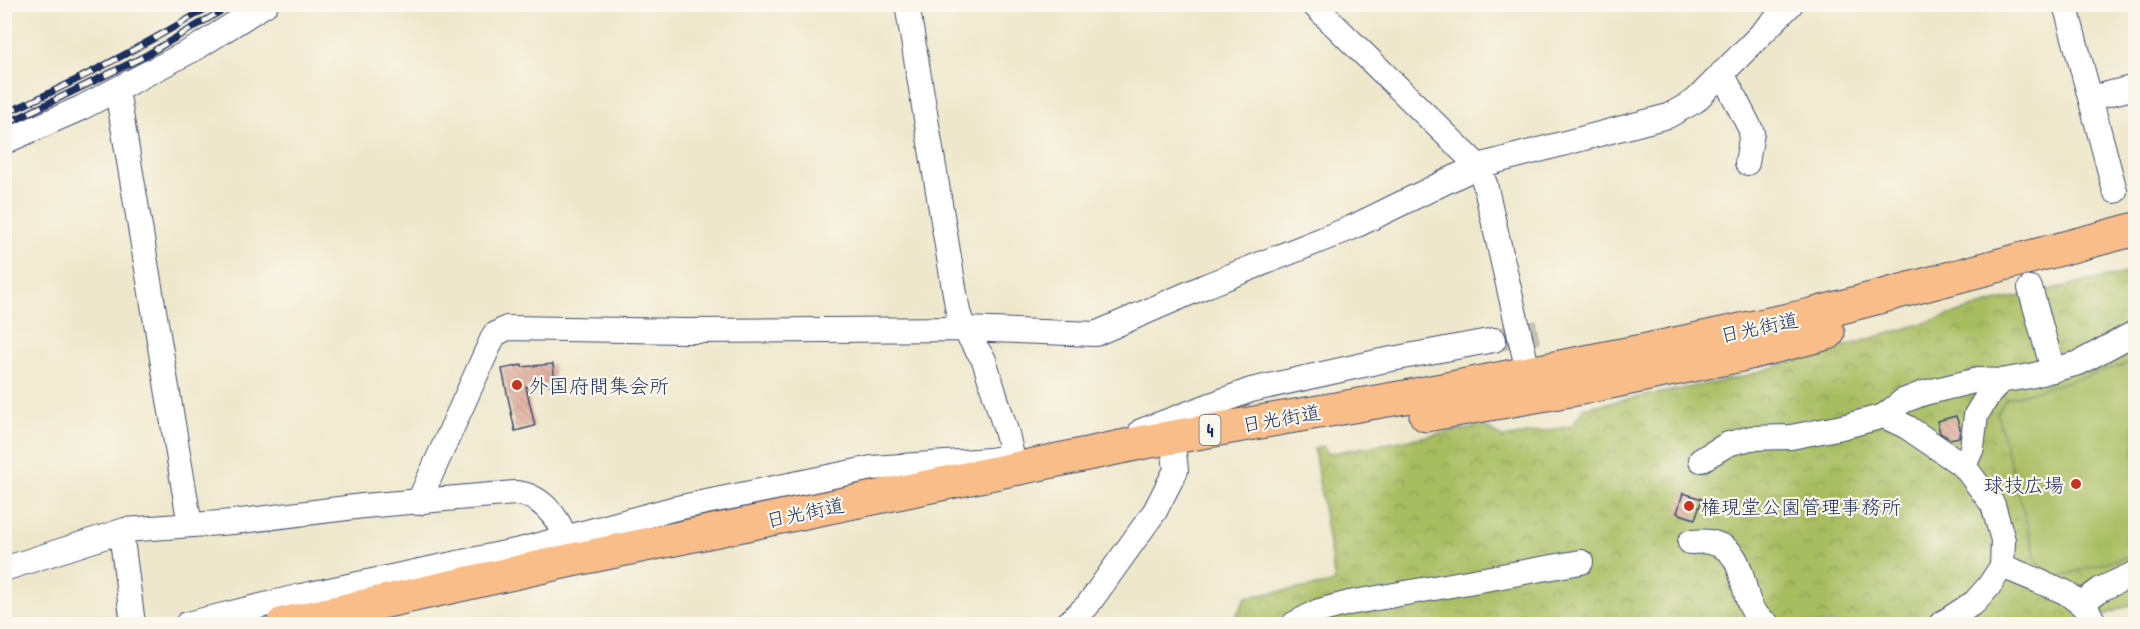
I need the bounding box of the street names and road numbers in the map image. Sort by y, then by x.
street label: 日光街道 [1717,305,1801,349]
street label: 日光街道 [1239,398,1323,438]
road number: 4 [1200,415,1220,445]
street label: 日光街道 [763,490,847,534]

